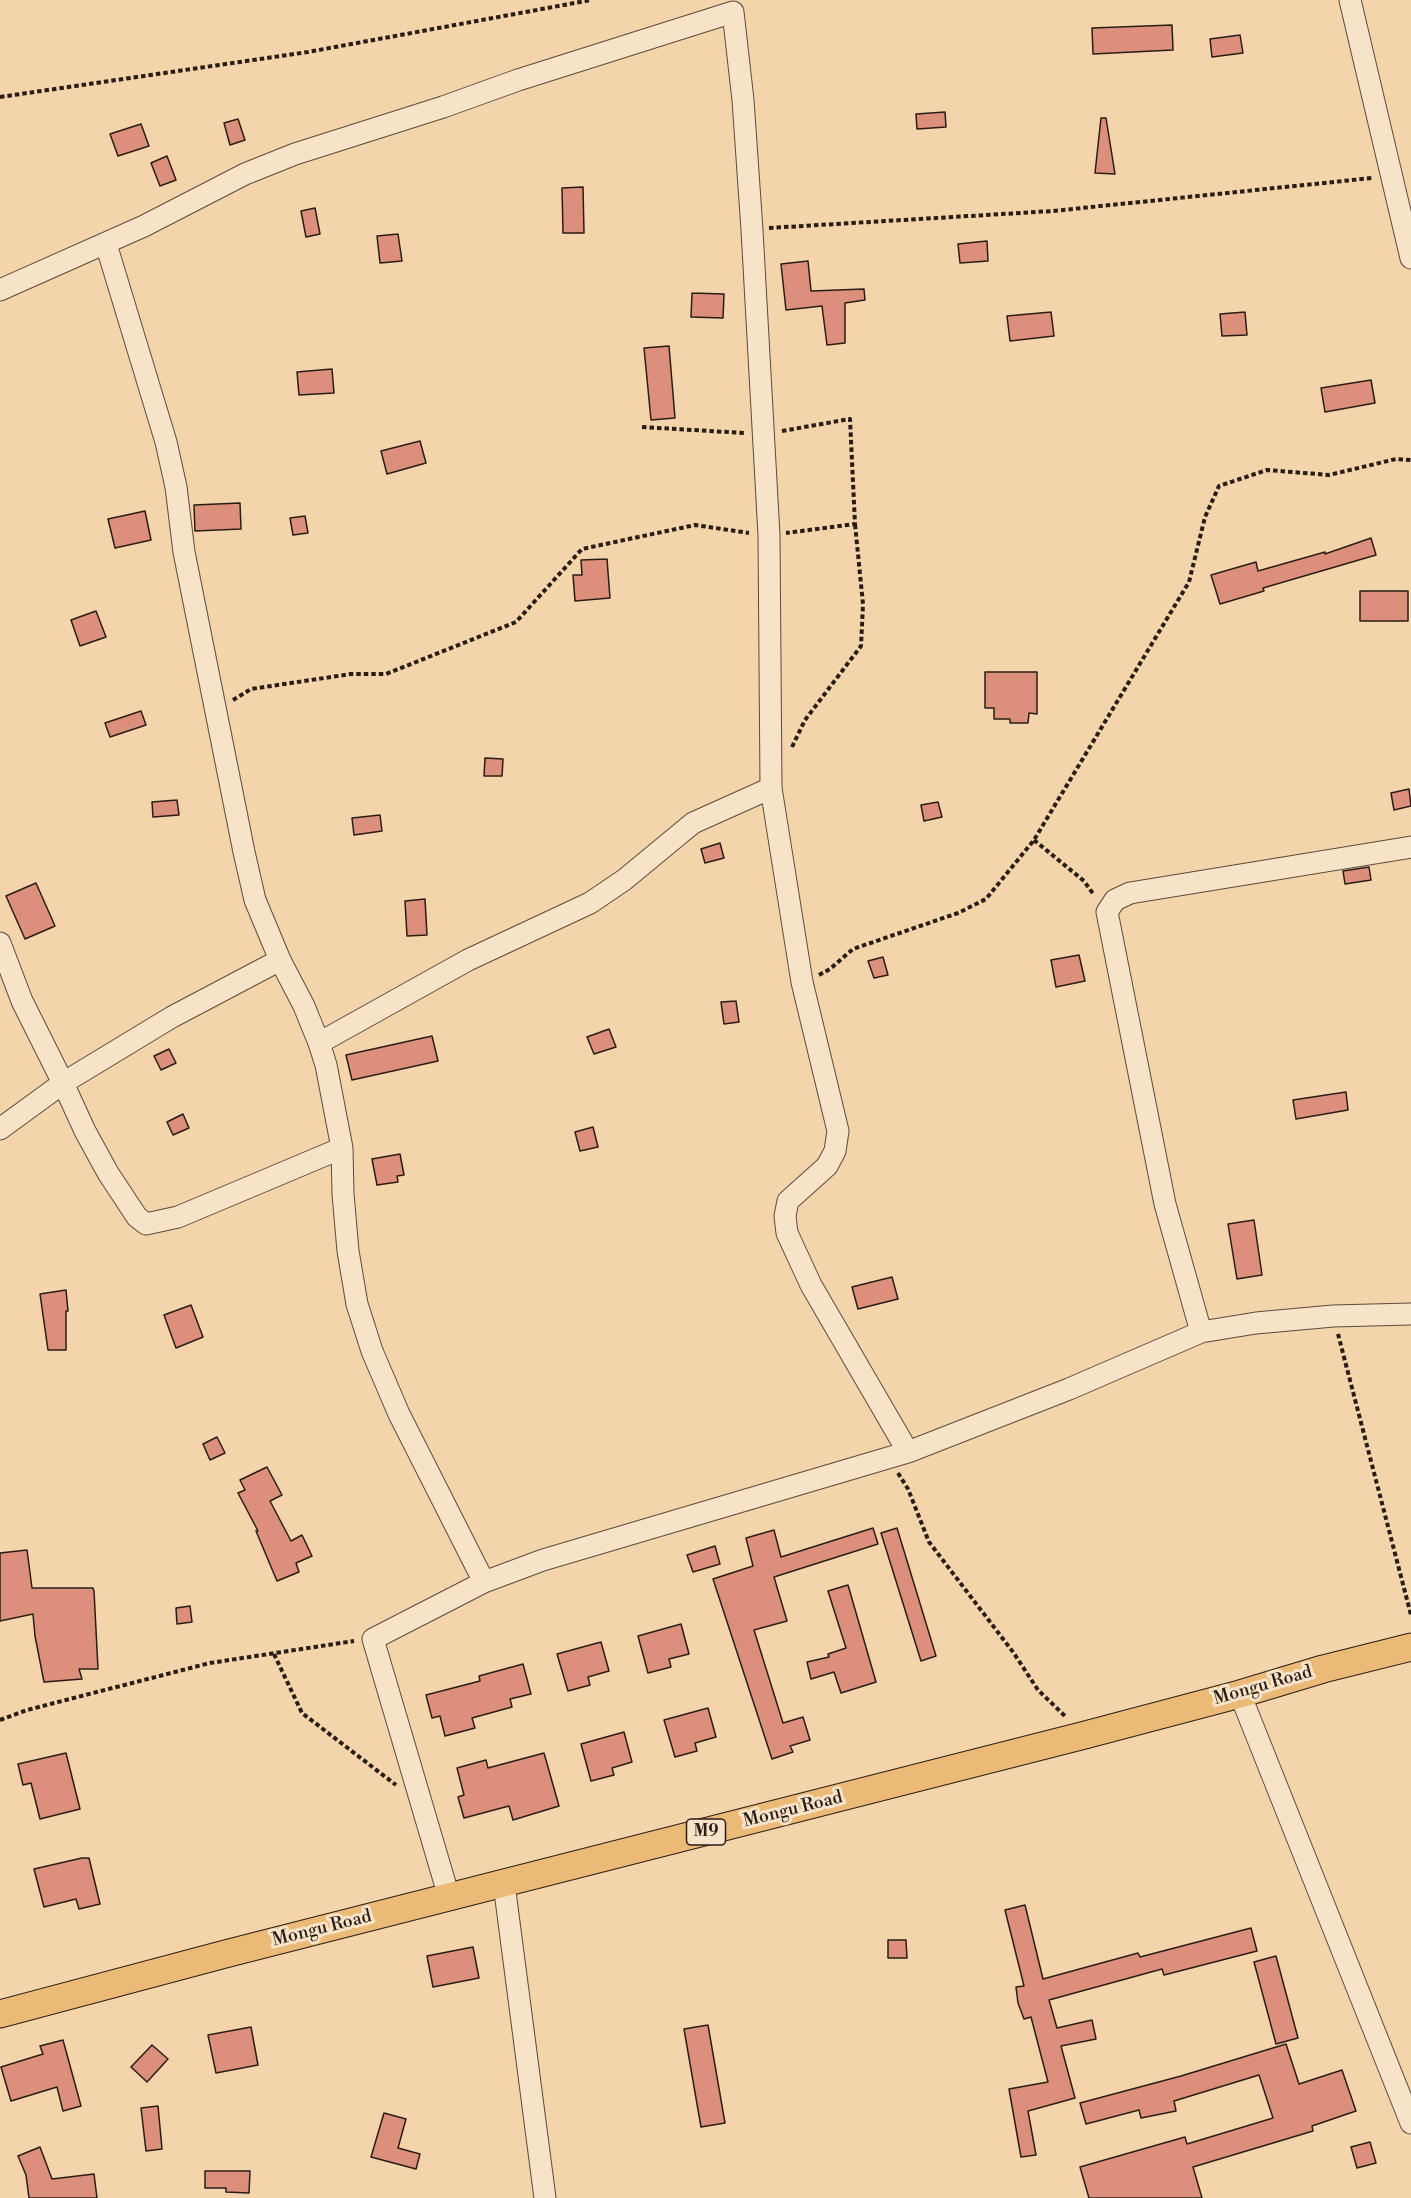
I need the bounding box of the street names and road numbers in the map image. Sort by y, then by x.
street label: Mongu Road [1211,1662,1315,1710]
street label: Mongu Road [741,1787,845,1833]
road number: M9 [686,1819,726,1845]
street label: Mongu Road [270,1906,374,1952]

